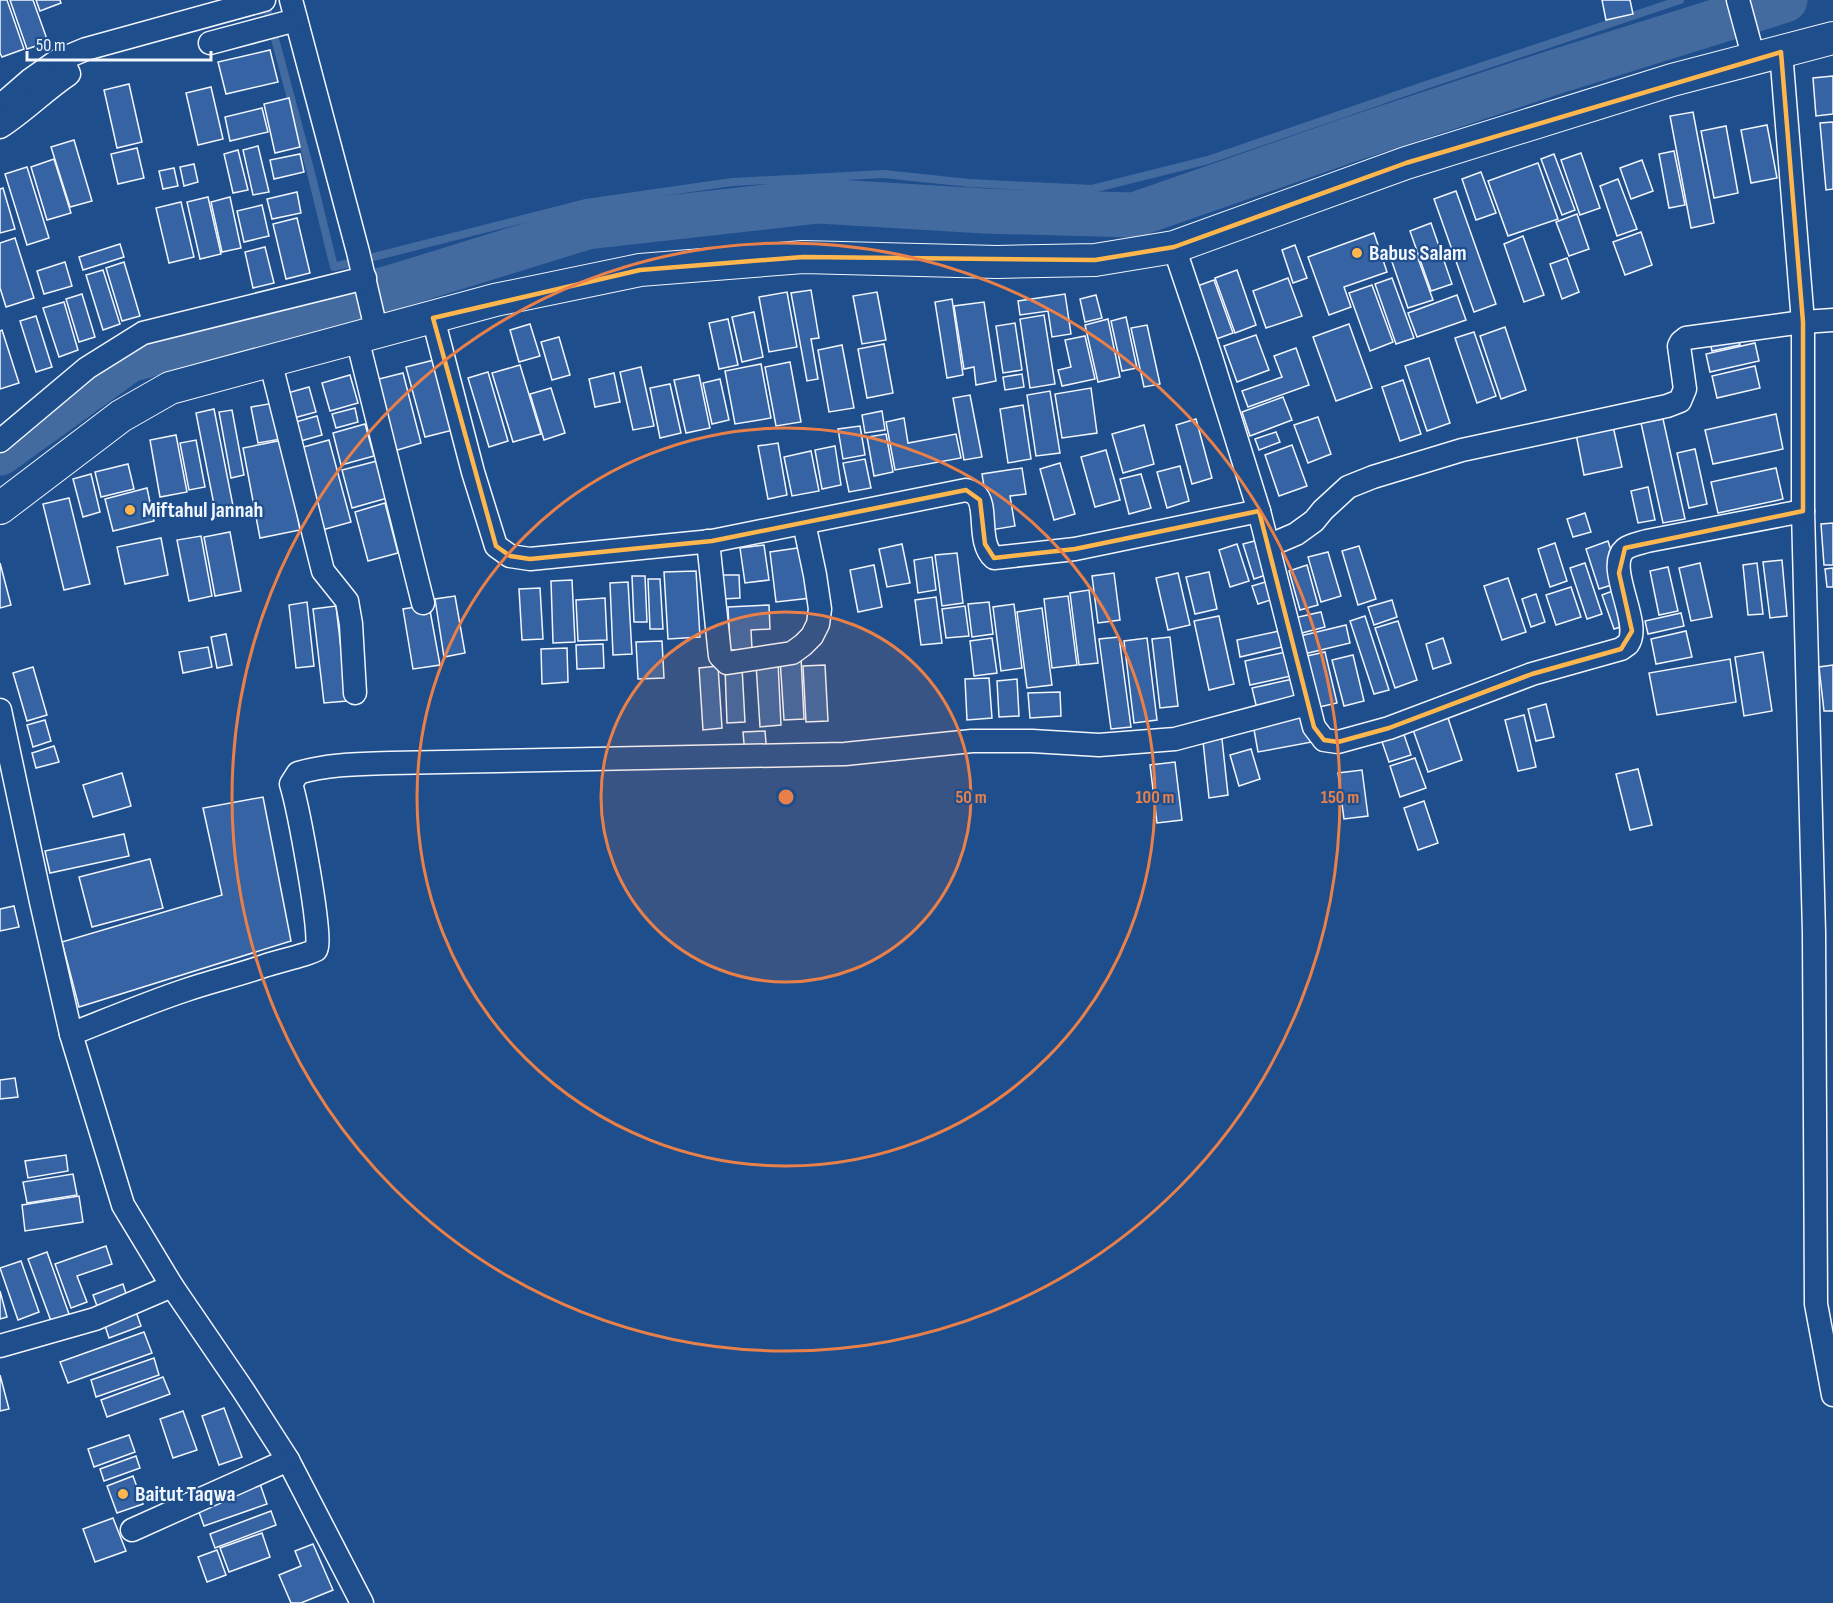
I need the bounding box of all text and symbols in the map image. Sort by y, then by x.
scale bar [27,24,212,62]
text: 50 m [36,35,66,56]
place label: Babus Salam [1369,240,1467,267]
marker: Babus Salam [1350,246,1364,260]
place label: Miftahul Jannah [142,497,263,524]
marker: Miftahul Jannah [123,503,137,517]
centre of rings [776,787,796,807]
text: 50 m [955,787,987,808]
text: 100 m [1136,787,1175,808]
text: 150 m [1321,787,1359,808]
place label: Baitut Taqwa [135,1481,235,1508]
marker: Baitut Taqwa [116,1487,130,1501]

